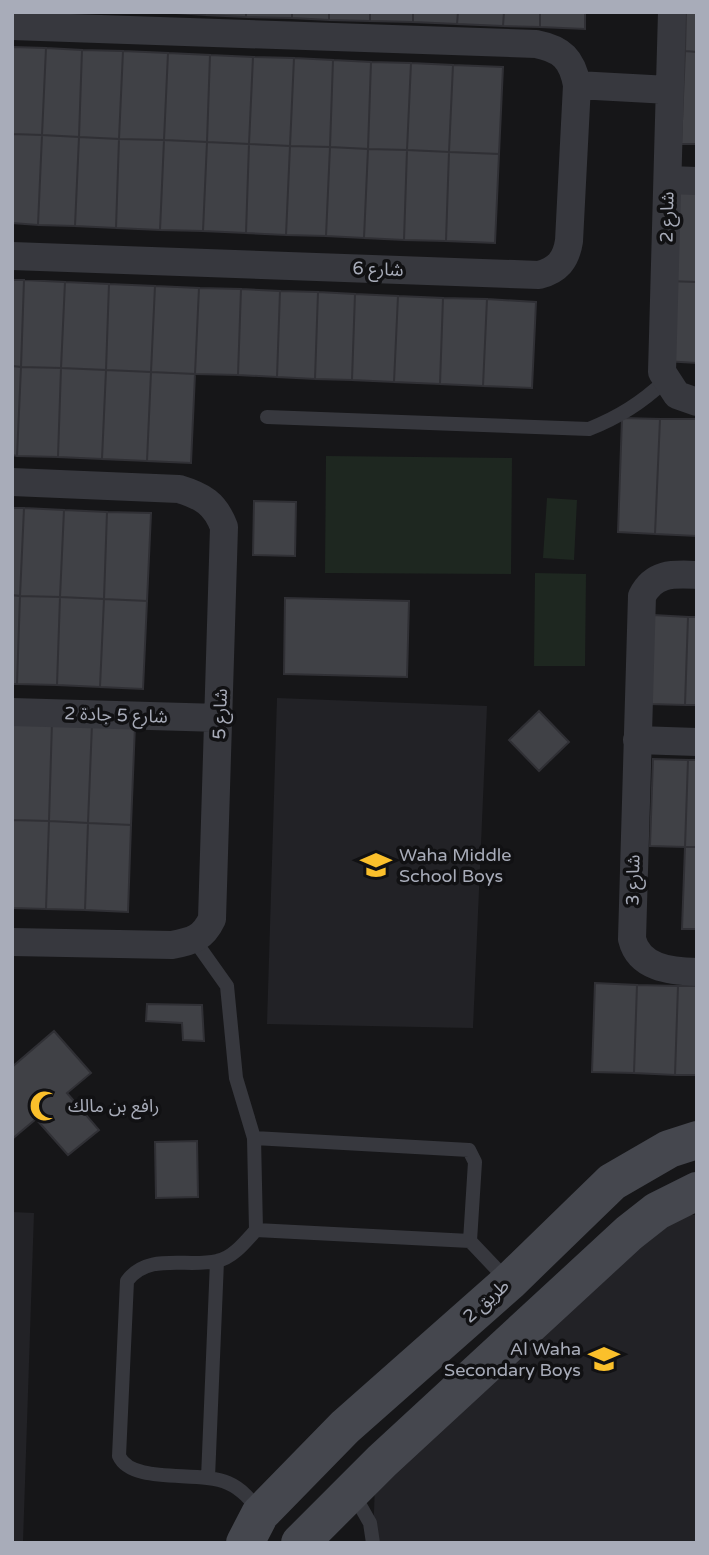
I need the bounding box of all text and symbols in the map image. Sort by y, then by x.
street label: شارع 2 [656,191,681,243]
street label: شارع 6 [352,257,404,284]
street label: شارع 5 [208,688,235,740]
street label: شارع 5 جادة 2 [64,702,168,731]
place label: Waha Middle School Boys [399,844,511,887]
school or university icon: Waha Middle School Boys [359,848,393,882]
street label: شارع 3 [622,854,647,906]
mosque icon: رافع بن مالك [28,1089,62,1123]
place label: رافع بن مالك [68,1095,159,1120]
street label: طريق 2 [458,1275,514,1327]
place label: Al Waha Secondary Boys [444,1338,581,1381]
school or university icon: Al Waha Secondary Boys [587,1342,621,1376]

